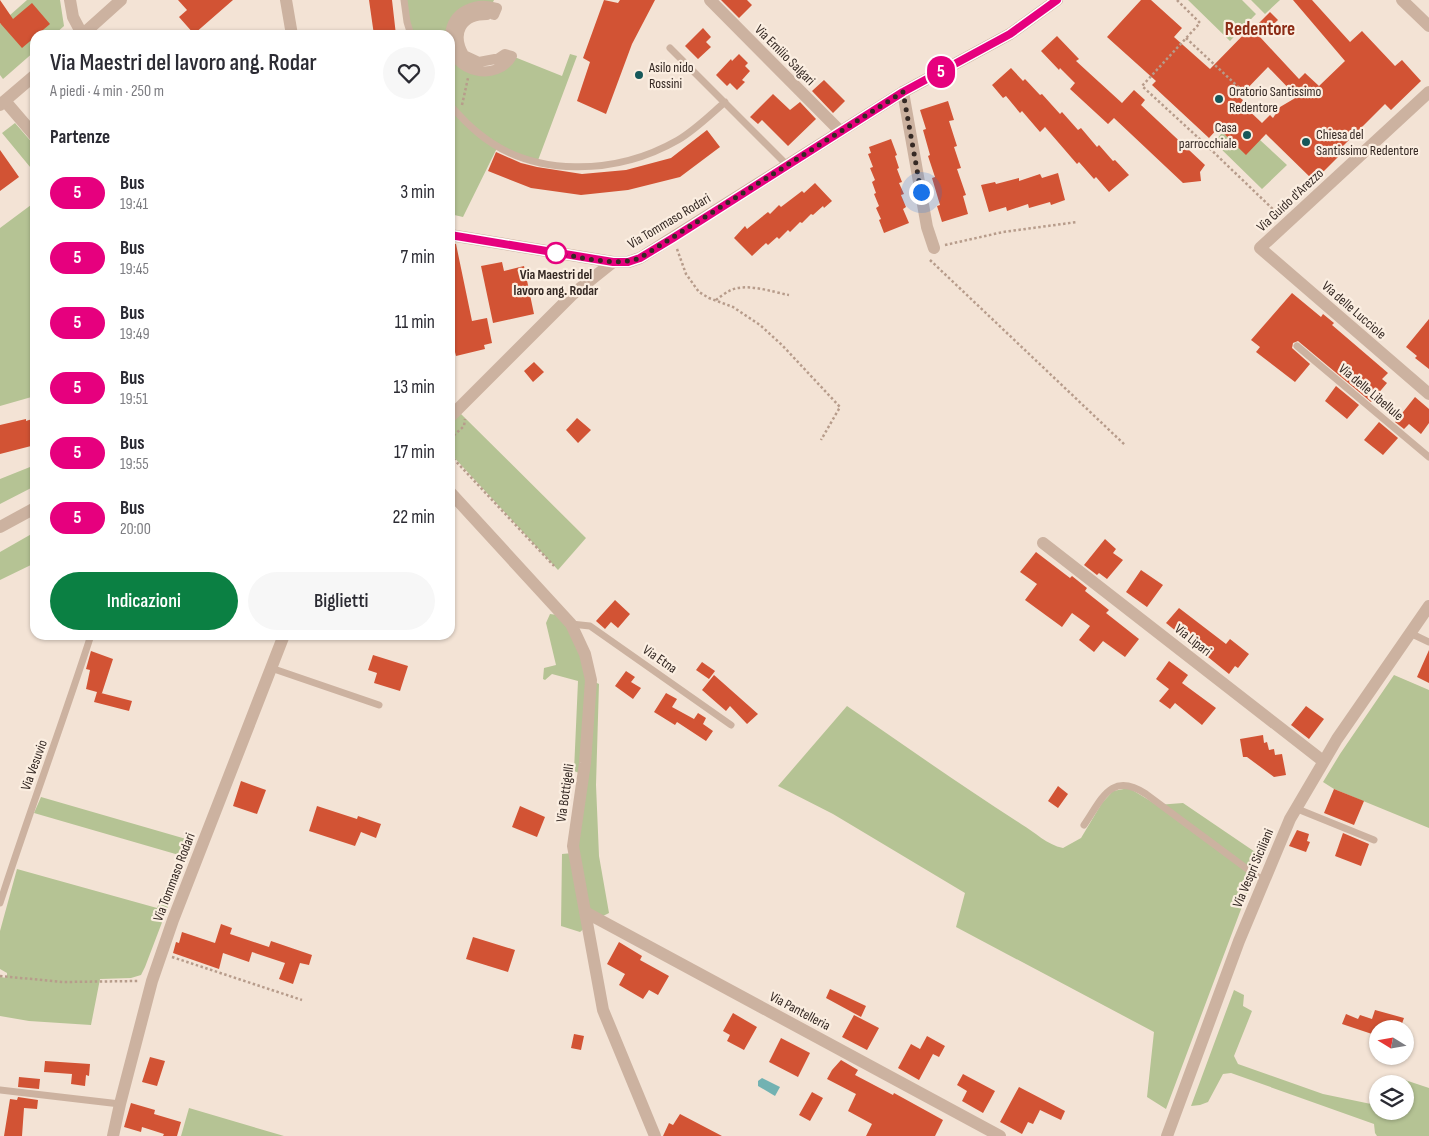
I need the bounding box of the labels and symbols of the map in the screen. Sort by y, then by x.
district label: Redentore [1225,18,1295,41]
street label: Via Emilio Salgari [751,21,819,89]
line badge: 5 [925,56,957,88]
place label: Asilo nido Rossini [648,59,694,92]
marker: Asilo nido Rossini [633,69,645,81]
place label: Oratorio Santissimo Redentore [1229,83,1322,116]
marker: Oratorio Santissimo Redentore [1213,93,1225,105]
place label: Casa parrocchiale [1179,119,1237,152]
place label: Chiesa del Santissimo Redentore [1316,126,1419,159]
marker: Casa parrocchiale [1241,129,1253,141]
marker: Chiesa del Santissimo Redentore [1300,136,1312,148]
street label: Via Guido d'Arezzo [1253,165,1327,235]
your location [909,180,934,205]
street label: Via Tommaso Rodari [625,190,713,252]
marker: Via Maestri del lavoro ang. Rodar [545,242,567,264]
place label: Via Maestri del lavoro ang. Rodar [514,266,599,299]
street label: Via delle Lucciole [1318,277,1390,343]
street label: Via delle Libellule [1335,360,1407,424]
street label: Via Lipari [1171,620,1215,660]
street label: Via Etna [640,641,680,677]
street label: Via Vesuvio [17,737,51,793]
street label: Via Bottigelli [552,763,578,823]
street label: Via Vespri Siciliani [1229,826,1277,910]
street label: Via Tommaso Rodari [149,830,199,924]
street label: Via Pantelleria [767,988,833,1034]
north arrow [1369,1020,1414,1065]

